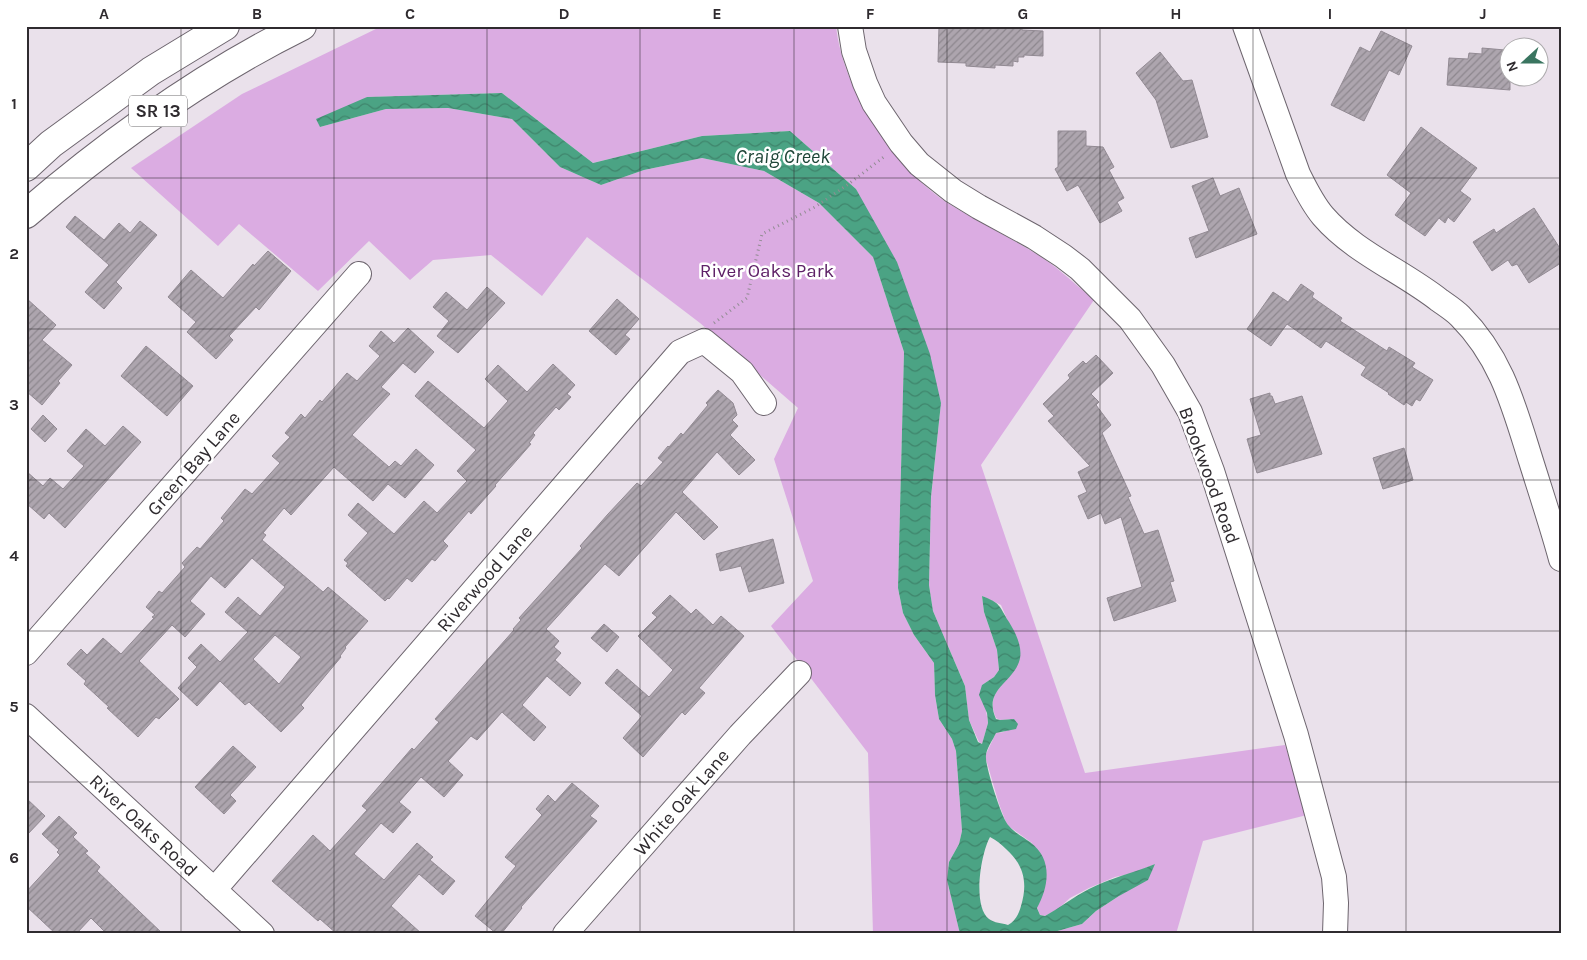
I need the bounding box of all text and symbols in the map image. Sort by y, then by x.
text: A [99,4,109,23]
text: B [252,4,262,23]
text: C [405,4,415,23]
text: D [559,4,570,23]
text: E [712,4,722,23]
text: F [866,4,875,23]
text: G [1018,4,1028,23]
text: H [1170,4,1182,23]
text: I [1328,4,1332,23]
text: J [1479,4,1487,23]
north arrow [1500,38,1550,88]
text: N [1503,59,1522,74]
text: 1 [11,94,17,113]
road number: SR 13 [129,95,187,126]
water label: Craig Creek [736,145,831,168]
text: 2 [9,244,19,263]
park label: River Oaks Park [700,260,835,282]
text: 3 [9,395,19,414]
street label: Brookwood Road [1174,404,1244,547]
street label: Green Bay Lane [143,407,245,520]
street label: Riverwood Lane [432,521,537,637]
text: 4 [9,546,19,565]
text: 5 [9,697,19,716]
street label: White Oak Lane [629,745,734,860]
street label: River Oaks Road [85,770,202,881]
text: 6 [9,848,19,867]

